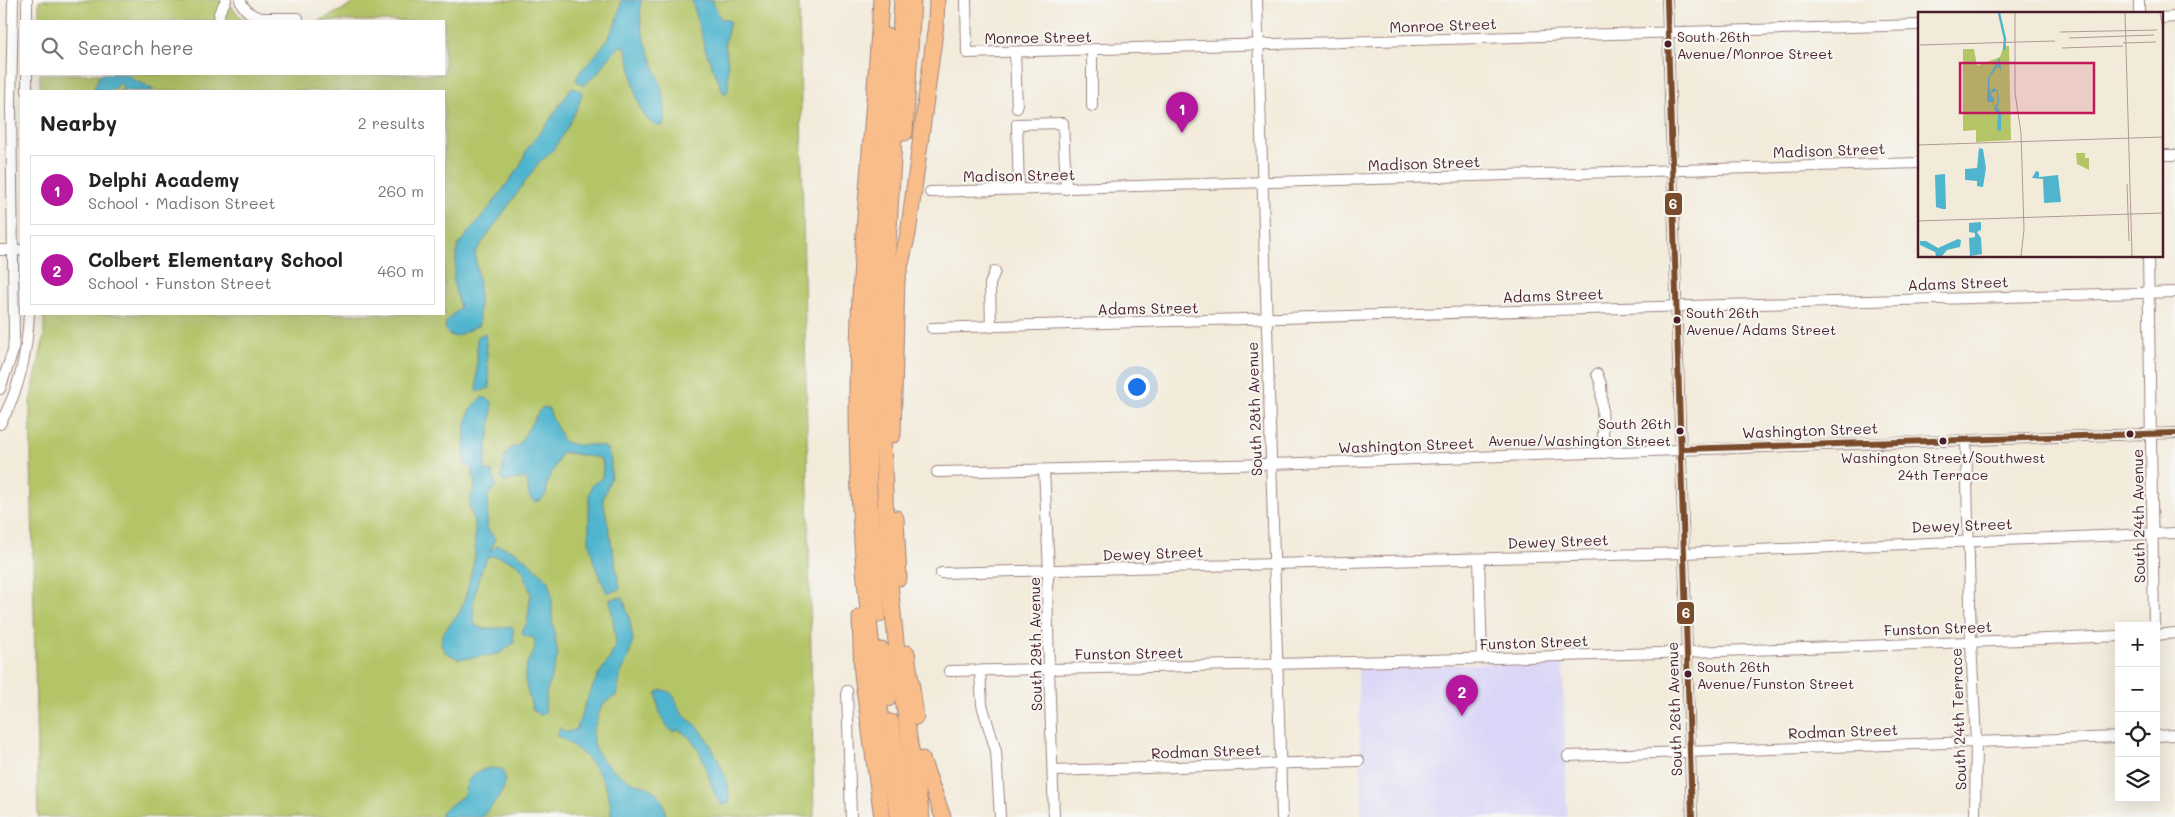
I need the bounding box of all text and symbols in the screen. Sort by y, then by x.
inset map [1918,12,2162,258]
street label: Monroe Street [1389,13,1497,37]
search box [20,20,445,75]
street label: Monroe Street [984,26,1092,48]
place label: South 26th Avenue/Monroe Street [1677,27,1833,63]
icon: search [38,34,66,62]
text: Search here [78,35,194,60]
marker: South 26th Avenue/Monroe Street [1663,39,1673,49]
pin: 1 [1166,92,1198,133]
text: Nearby [40,109,117,136]
text: 2 results [358,112,425,133]
street label: Madison Street [1772,138,1886,162]
street label: Madison Street [1367,151,1481,175]
street label: Madison Street [963,164,1075,186]
text: Delphi Academy [88,167,239,192]
text: 1 [53,180,61,201]
text: 260 m [378,180,424,201]
text: School · Madison Street [88,192,276,213]
line badge: 6 [1664,192,1683,216]
text: 6 [1669,194,1677,213]
text: Colbert Elementary School [88,247,343,272]
text: 2 [53,260,61,281]
text: 460 m [377,260,424,281]
street label: Adams Street [1907,271,2009,295]
text: School · Funston Street [88,272,271,293]
street label: Adams Street [1502,283,1604,307]
street label: Adams Street [1097,297,1199,319]
place label: South 26th Avenue/Adams Street [1686,303,1836,339]
marker: South 26th Avenue/Adams Street [1672,315,1682,325]
street label: South 28th Avenue [1242,341,1266,477]
your location [1124,374,1150,400]
place label: South 26th Avenue/Washington Street [1488,414,1671,450]
street label: Washington Street [1742,418,1878,442]
marker: South 26th Avenue/Washington Street [1675,426,1685,436]
unlabelled marker [2125,429,2135,439]
street label: Washington Street [1338,433,1474,457]
marker: Washington Street/Southwest 24th Terrace [1938,436,1948,446]
place label: Washington Street/Southwest 24th Terrace [1841,448,2045,484]
street label: South 24th Avenue [2127,449,2149,583]
street label: Dewey Street [1911,513,2013,537]
street label: Dewey Street [1507,529,1609,553]
street label: Dewey Street [1102,541,1204,565]
street label: South 29th Avenue [1024,577,1046,711]
line badge: 6 [1676,601,1695,625]
text: 6 [1682,603,1690,622]
street label: Funston Street [1883,616,1993,640]
map controls [2115,622,2160,802]
button: + [2115,622,2160,667]
street label: Funston Street [1479,630,1589,654]
street label: South 26th Avenue [1662,641,1686,777]
street label: Funston Street [1075,642,1183,664]
street label: South 24th Terrace [1946,647,1970,791]
place label: South 26th Avenue/Funston Street [1697,657,1854,693]
button: − [2115,667,2160,712]
marker: South 26th Avenue/Funston Street [1683,669,1693,679]
pin: 2 [1446,675,1478,716]
button: locate [2115,712,2160,757]
street label: Rodman Street [1788,719,1898,743]
street label: Rodman Street [1151,739,1261,763]
button: layers [2115,757,2160,802]

